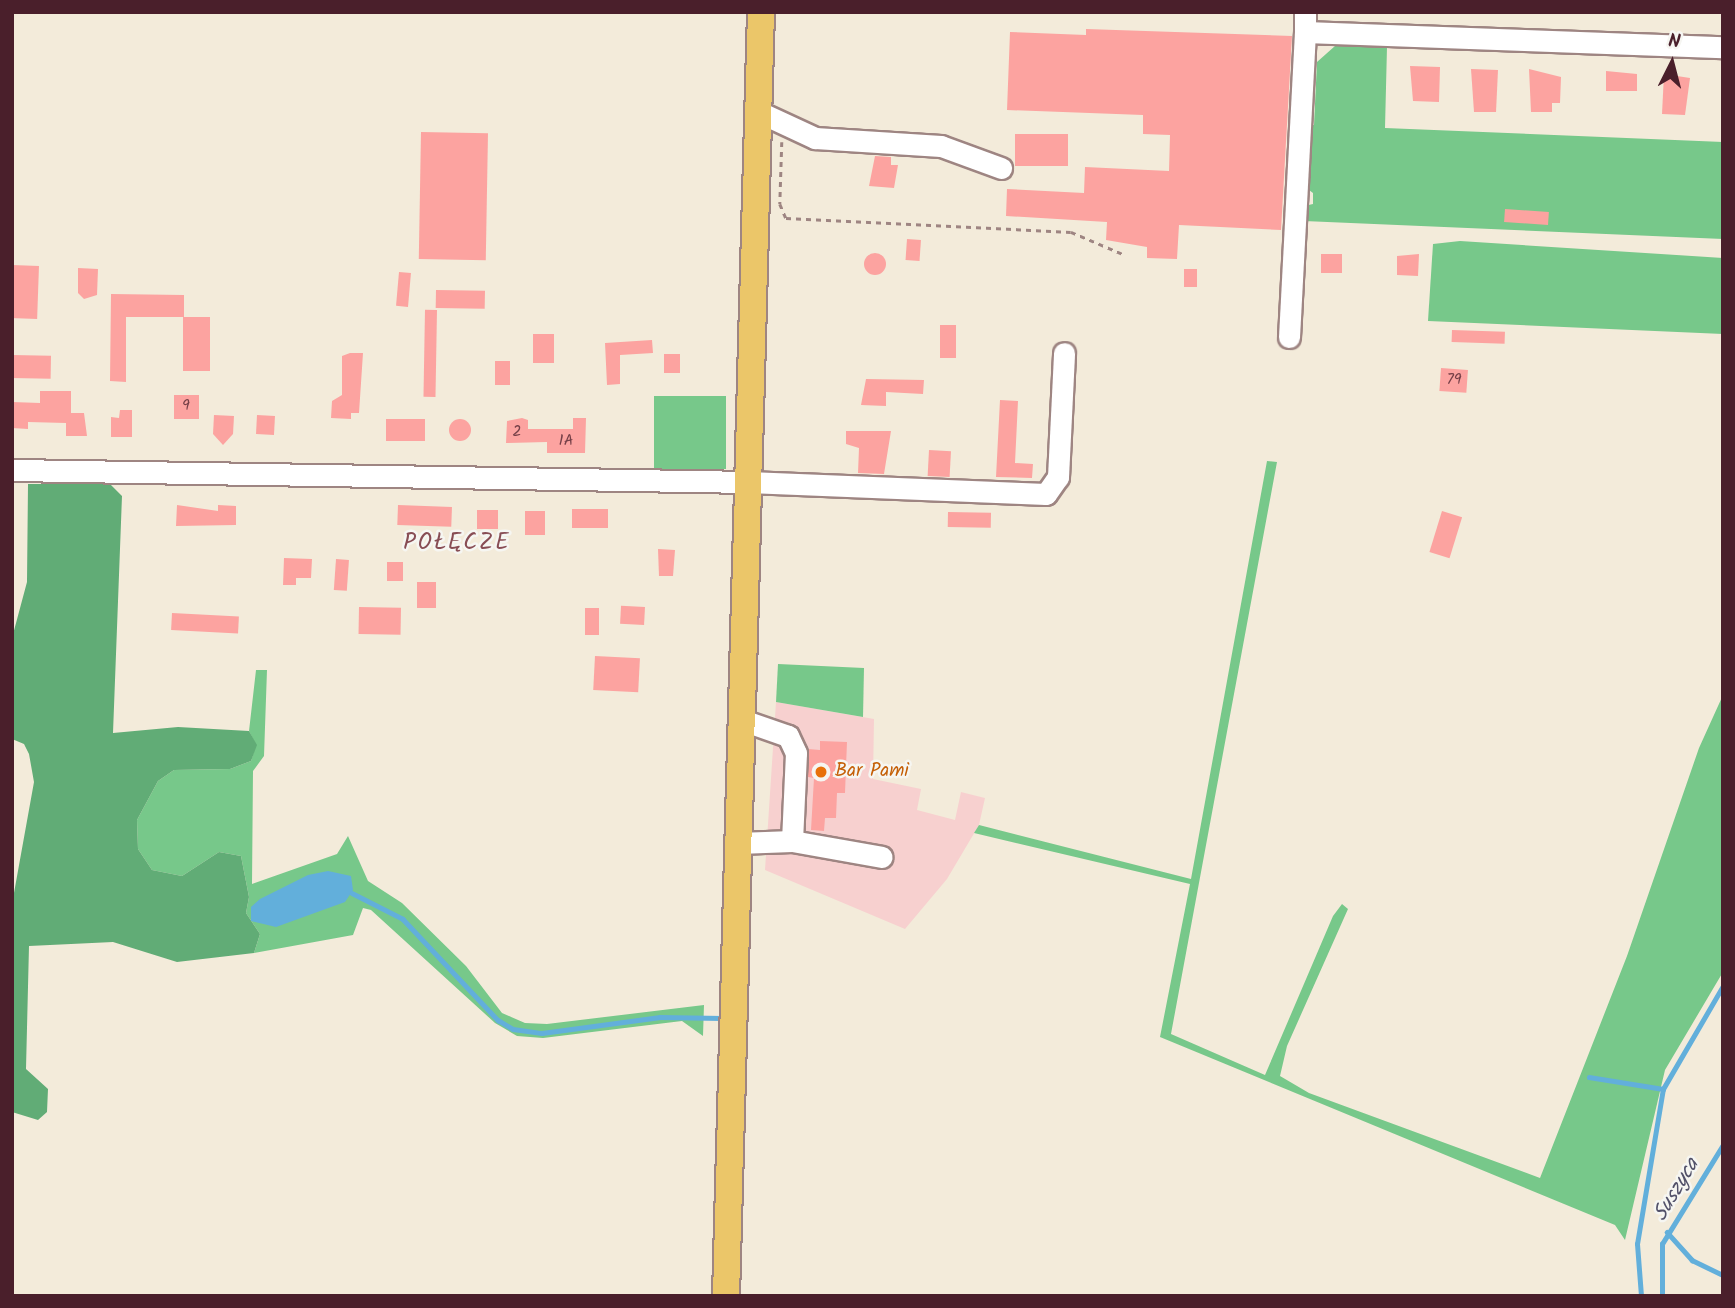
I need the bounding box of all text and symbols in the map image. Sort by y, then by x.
text: N [1667,27,1682,58]
north arrow [1637,28,1707,98]
house number: 79 [1446,370,1462,390]
house number: 9 [182,396,190,416]
house number: 2 [512,422,522,442]
house number: 1A [559,431,573,451]
district label: POŁĘCZE [404,529,510,557]
place label: Bar Pami [835,761,909,783]
marker: Bar Pami [813,764,829,780]
water label: Suszyca [1649,1154,1705,1226]

